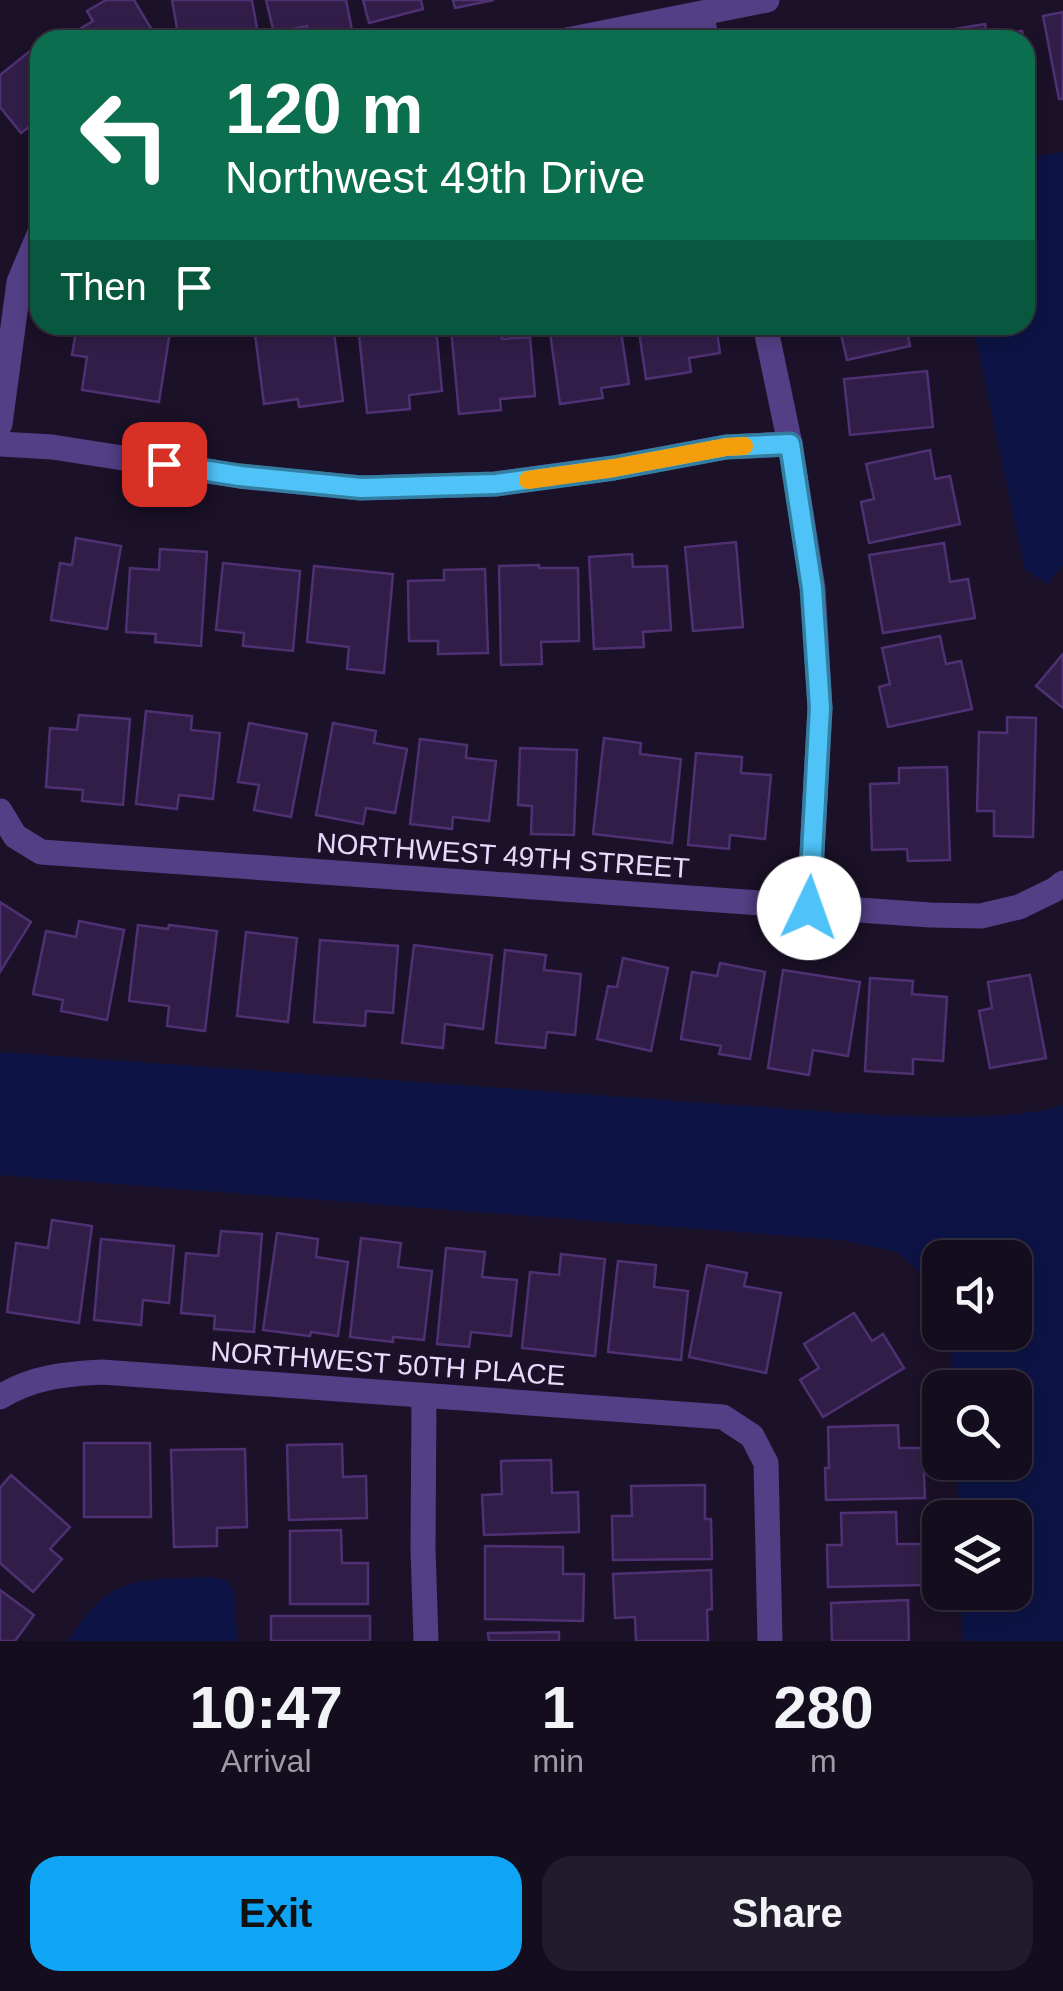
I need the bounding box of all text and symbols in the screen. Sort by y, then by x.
icon: left [60,70,190,200]
text: 120 m [225,70,423,148]
text: Northwest 49th Drive [225,152,645,203]
icon: arrive [167,260,222,315]
text: Then [60,266,147,308]
pin [122,422,207,507]
icon: arrive [137,437,192,492]
street label: NORTHWEST 49TH STREET [315,827,691,884]
position arrow [757,856,861,960]
map controls [922,1240,1032,1610]
button: sound [922,1240,1032,1350]
street label: NORTHWEST 50TH PLACE [210,1336,566,1391]
button: search [922,1370,1032,1480]
button: layers [922,1500,1032,1610]
text: 10:47 [189,1674,343,1741]
text: 1 [541,1674,575,1741]
text: 280 [773,1674,874,1741]
text: Arrival [221,1743,312,1779]
text: min [532,1743,584,1779]
text: m [810,1743,837,1779]
button: Exit [30,1856,522,1971]
button: Share [542,1856,1033,1971]

